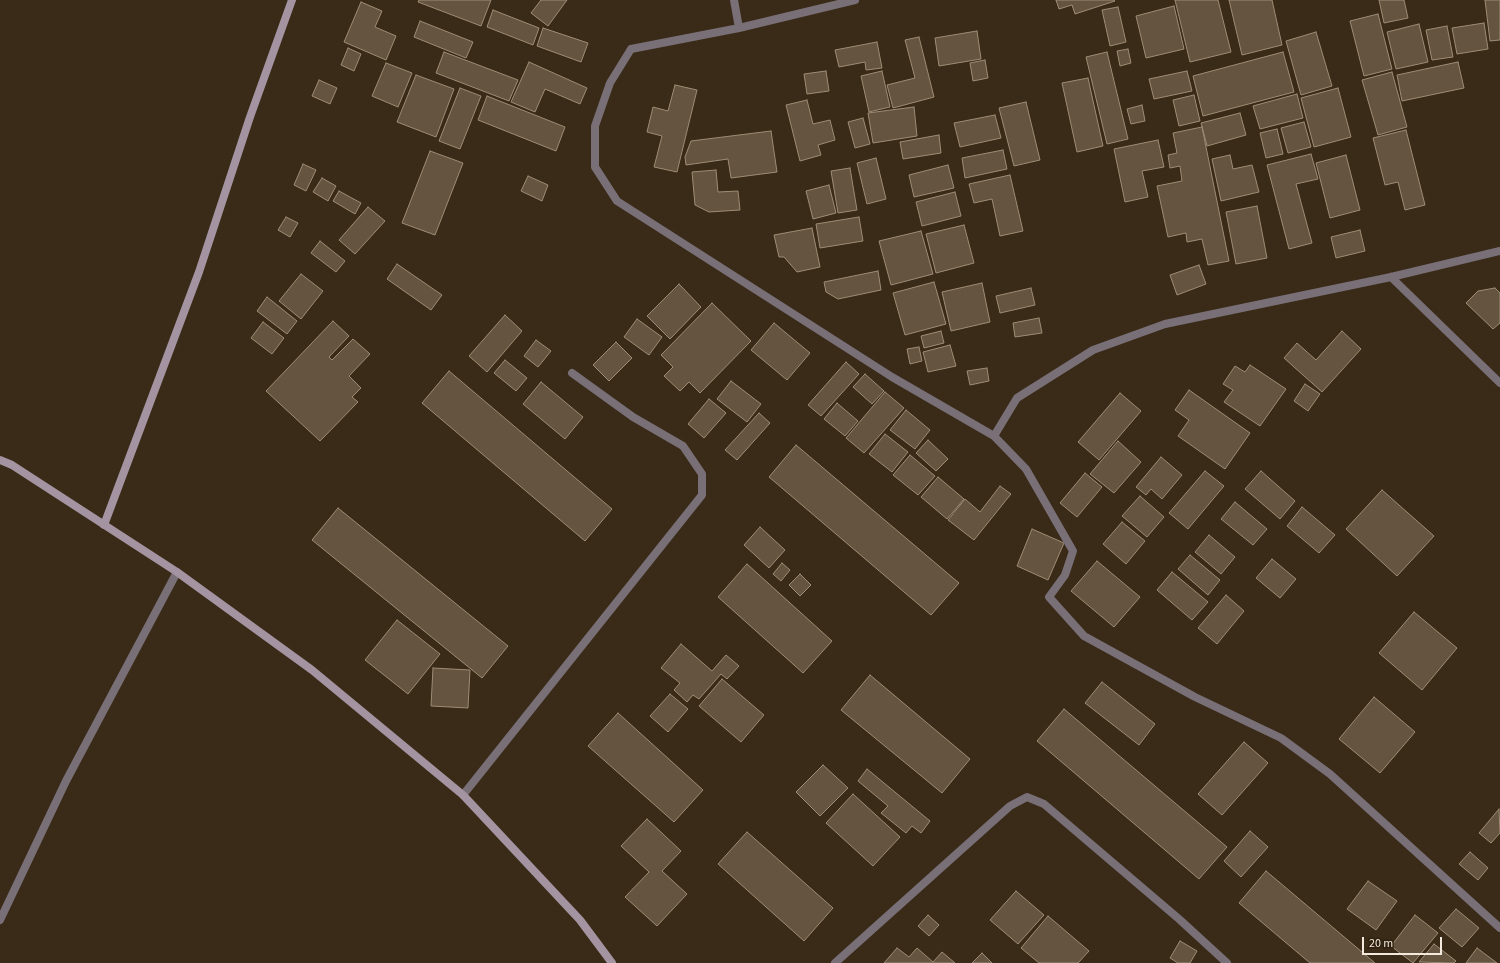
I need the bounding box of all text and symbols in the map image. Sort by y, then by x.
scale bar [1364,929,1444,955]
text: 20 m [1369,935,1393,952]

